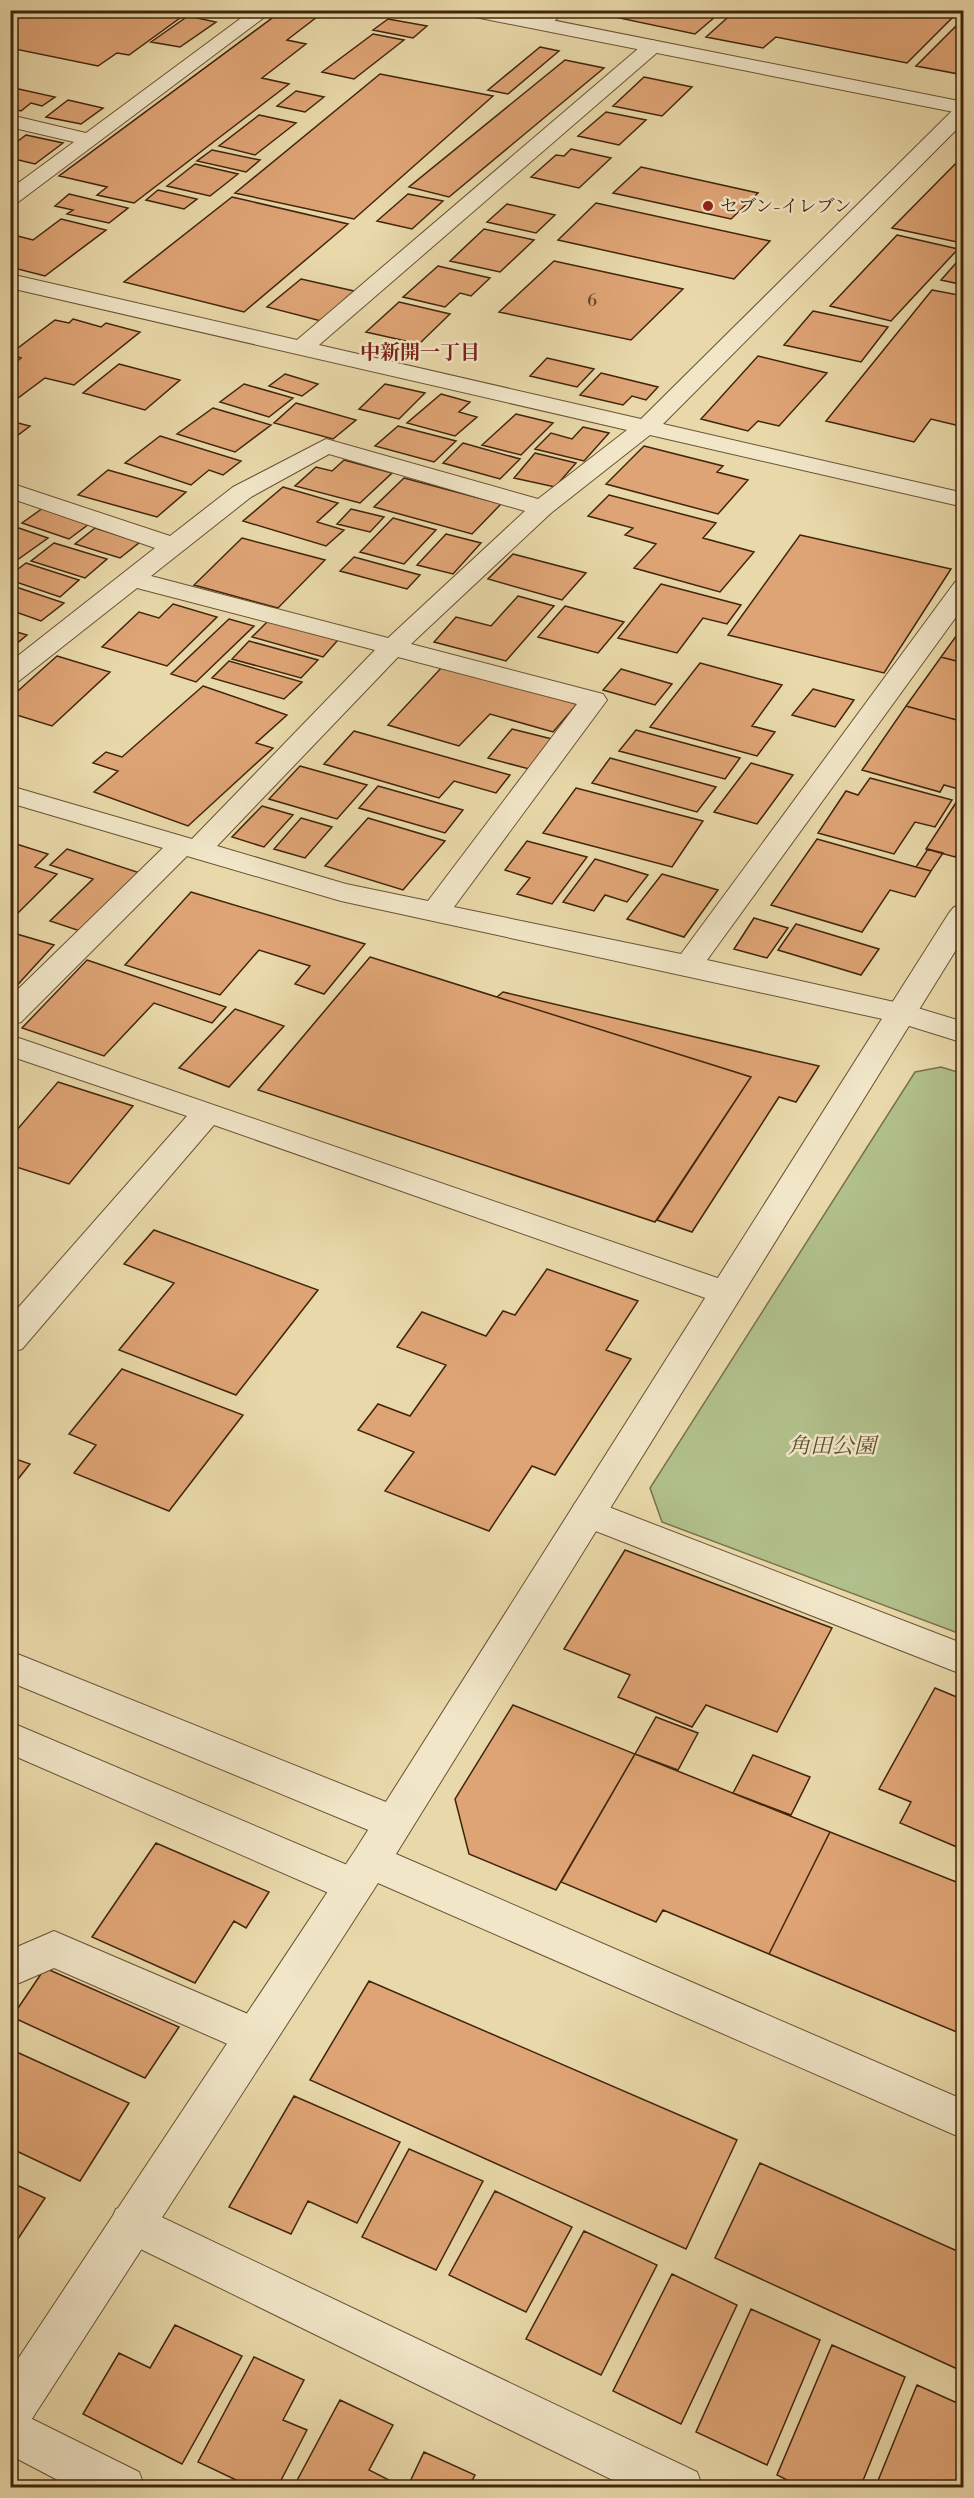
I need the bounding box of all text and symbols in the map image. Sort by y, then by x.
place label: セブン-イレブン [720,195,852,218]
marker: セブン-イレブン [701,199,715,213]
house number: 6 [587,291,597,311]
district label: 中新開一丁目 [360,341,480,366]
park label: 角田公園 [788,1433,879,1460]

